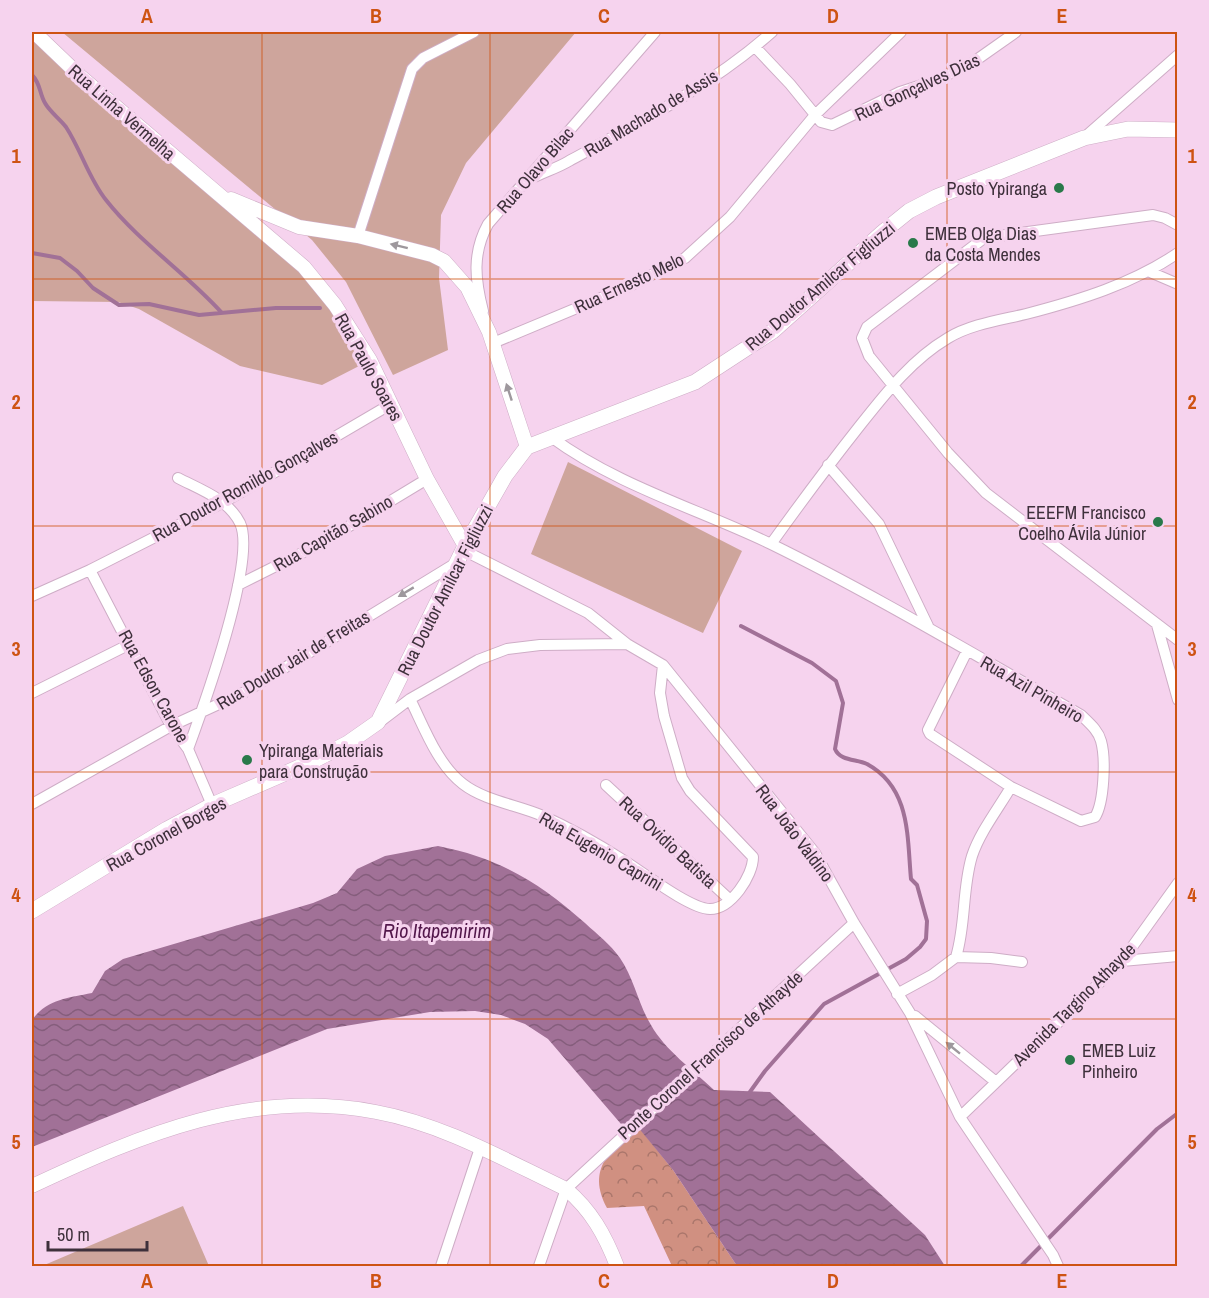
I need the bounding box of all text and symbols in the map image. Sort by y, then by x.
text: A [141,2,153,29]
text: B [370,2,382,29]
text: C [598,2,610,29]
text: D [827,2,839,29]
text: E [1057,2,1068,29]
street label: Rua Gonçalves Dias [850,47,984,127]
street label: Rua Linha Vermelha [63,58,181,166]
street label: Rua Machado de Assis [580,63,722,163]
street label: Rua Olavo Bilac [491,122,579,218]
text: 1 [11,142,21,169]
text: 1 [1187,142,1197,169]
place label: Posto Ypiranga [947,176,1047,201]
marker: Posto Ypiranga [1052,181,1066,195]
street label: Rua Doutor Amilcar Figliuzzi [740,216,900,356]
place label: EMEB Olga Dias da Costa Mendes [925,221,1041,267]
marker: EMEB Olga Dias da Costa Mendes [906,236,920,250]
one-way arrow [390,241,409,251]
street label: Rua Ernesto Melo [570,247,688,319]
street label: Rua Paulo Soares [329,309,409,425]
one-way arrow [504,383,513,401]
text: 2 [11,388,21,415]
text: 2 [1187,388,1197,415]
street label: Rua Doutor Romildo Gonçalves [148,425,342,547]
street label: Rua Capitão Sabino [269,489,397,577]
street label: Rua Doutor Amilcar Figliuzzi [391,500,499,680]
place label: EEEFM Francisco Coelho Ávila Júnior [1018,500,1146,546]
marker: EEEFM Francisco Coelho Ávila Júnior [1151,515,1165,529]
one-way arrow [397,587,414,597]
street label: Rua Doutor Jair de Freitas [212,604,374,716]
street label: Rua Edson Carone [113,625,195,747]
text: 3 [11,635,21,662]
text: 3 [1187,635,1197,662]
street label: Rua Azil Pinheiro [976,649,1088,729]
place label: Ypiranga Materiais para Construção [259,738,383,784]
marker: Ypiranga Materiais para Construção [240,753,254,767]
street label: Rua João Valdino [750,779,840,887]
street label: Rua Ovidio Batista [614,790,722,894]
street label: Rua Coronel Borges [101,791,231,877]
street label: Rua Eugenio Caprini [535,806,667,896]
text: 4 [11,881,21,908]
text: 4 [1187,881,1197,908]
water label: Rio Itapemirim [383,917,491,944]
street label: Avenida Targino Athayde [1006,937,1141,1072]
street label: Ponte Coronel Francisco de Athayde [612,965,808,1145]
place label: EMEB Luiz Pinheiro [1082,1038,1156,1084]
one-way arrow [945,1041,961,1054]
marker: EMEB Luiz Pinheiro [1063,1053,1077,1067]
text: 5 [11,1128,21,1155]
text: 5 [1187,1128,1197,1155]
scale bar [48,1214,147,1252]
text: 50 m [57,1222,90,1247]
text: A [141,1267,153,1294]
text: B [370,1267,382,1294]
text: C [598,1267,610,1294]
text: D [827,1267,839,1294]
text: E [1057,1267,1068,1294]

